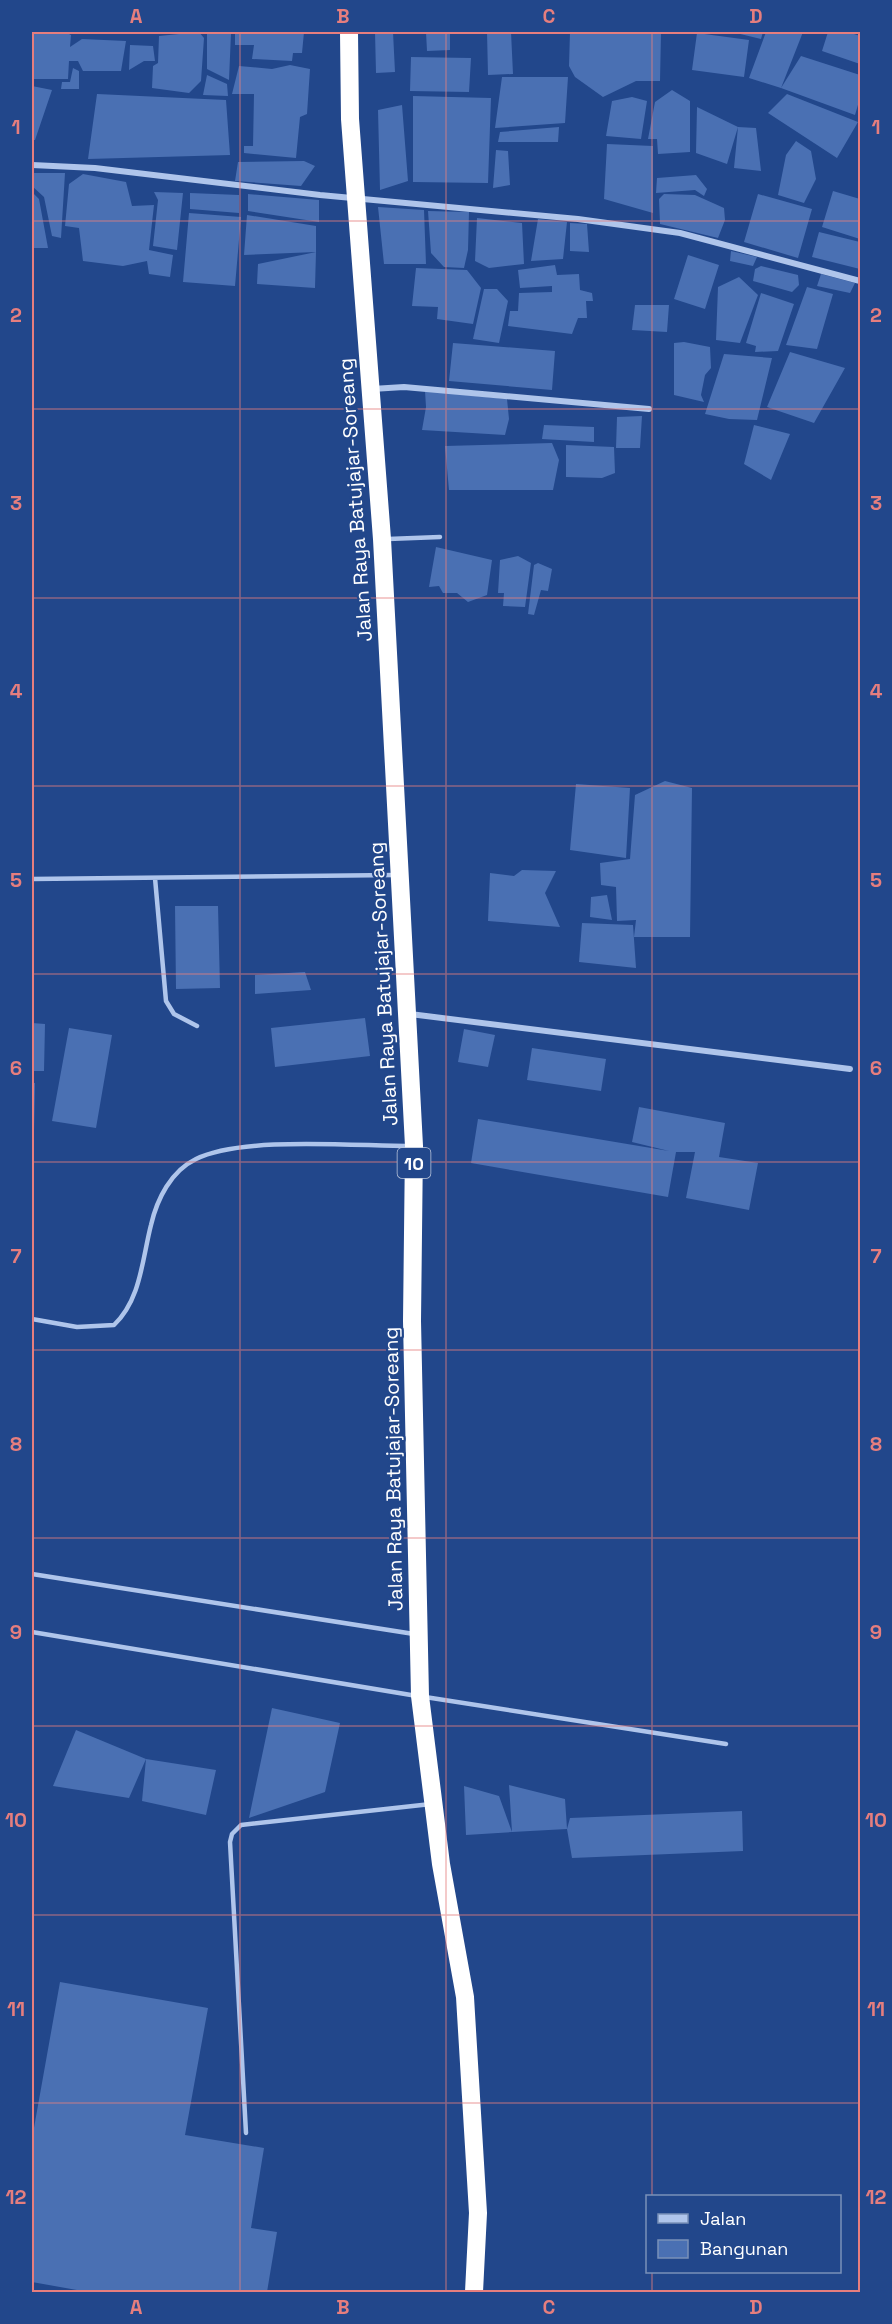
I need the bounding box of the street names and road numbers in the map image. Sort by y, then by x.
street label: Jalan Raya Batujajar-Soreang [332,357,378,643]
street label: Jalan Raya Batujajar-Soreang [363,841,403,1127]
road number: 10 [398,1148,430,1178]
street label: Jalan Raya Batujajar-Soreang [378,1327,408,1611]

